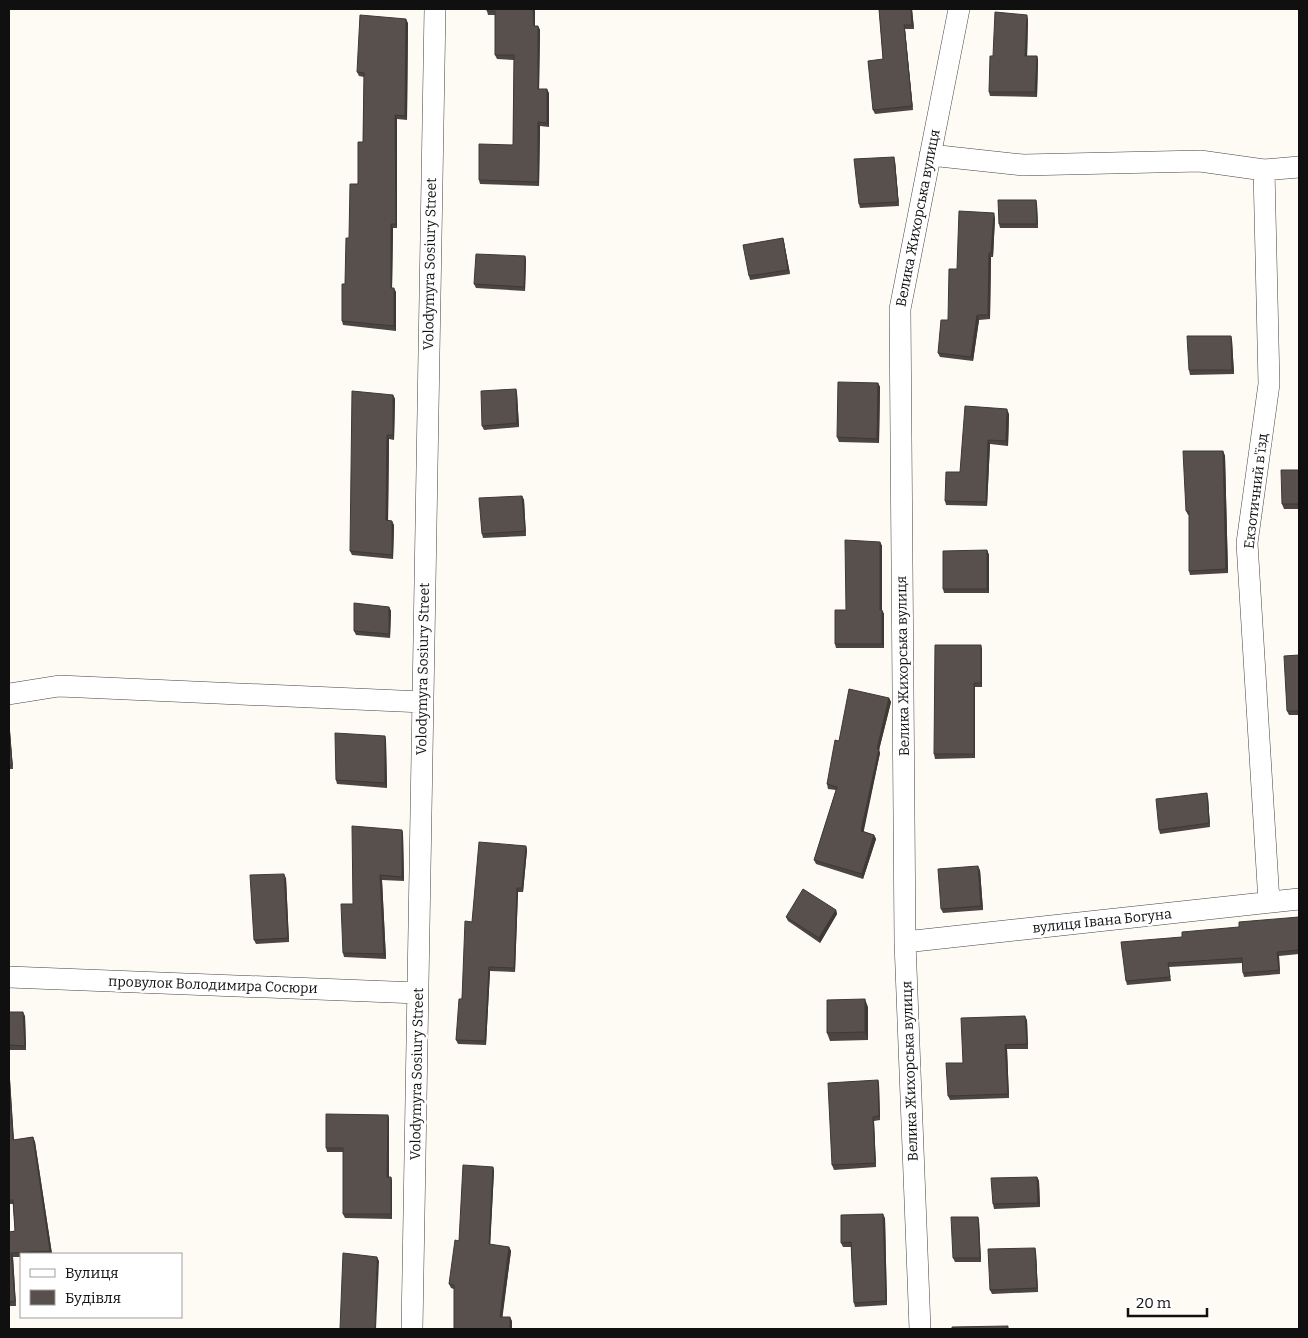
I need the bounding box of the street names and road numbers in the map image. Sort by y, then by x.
street label: Велика Жихорська вулиця [892,128,944,308]
street label: Volodymyra Sosiury Street [420,178,440,350]
street label: Екзотичний в'їзд [1240,432,1272,550]
street label: Велика Жихорська вулиця [893,575,913,756]
street label: Volodymyra Sosiury Street [413,583,433,755]
street label: вулиця Івана Богуна [1032,905,1173,937]
street label: провулок Володимира Сосюри [108,973,318,997]
street label: Велика Жихорська вулиця [898,980,922,1161]
street label: Volodymyra Sosiury Street [407,988,427,1160]

